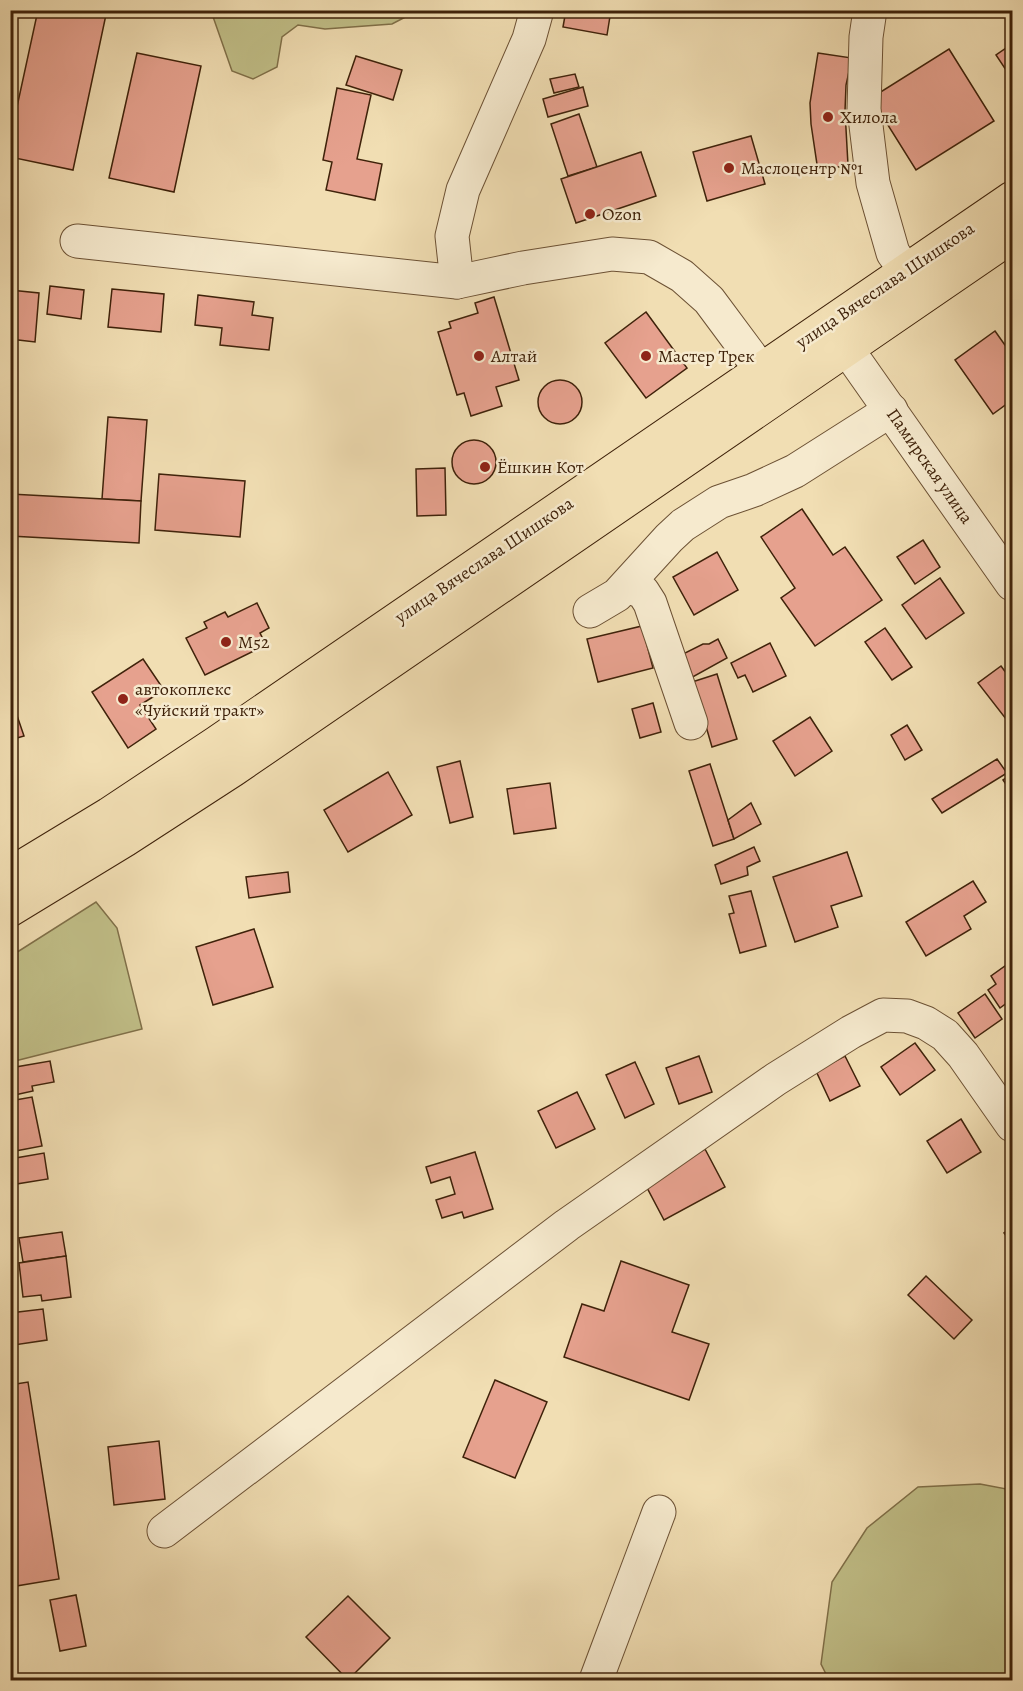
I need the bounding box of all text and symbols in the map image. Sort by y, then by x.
place label: Хилола [840,105,898,129]
marker: Хилола [821,110,835,124]
place label: Маслоцентр №1 [741,156,863,180]
marker: Маслоцентр №1 [722,161,736,175]
place label: Ozon [602,202,642,226]
marker: Ozon [583,207,597,221]
street label: улица Вячеслава Шишкова [790,216,980,354]
place label: Алтай [490,344,537,368]
place label: Мастер Трек [658,344,755,368]
marker: Алтай [472,349,486,363]
marker: Мастер Трек [639,349,653,363]
street label: Памирская улица [881,403,979,529]
place label: Ёшкин Кот [497,455,584,479]
marker: Ёшкин Кот [478,460,492,474]
street label: улица Вячеслава Шишкова [389,491,579,629]
place label: М52 [238,630,270,654]
marker: М52 [219,635,233,649]
place label: автокоплекс «Чуйский тракт» [135,677,264,722]
marker: автокоплекс «Чуйский тракт» [116,692,130,706]

